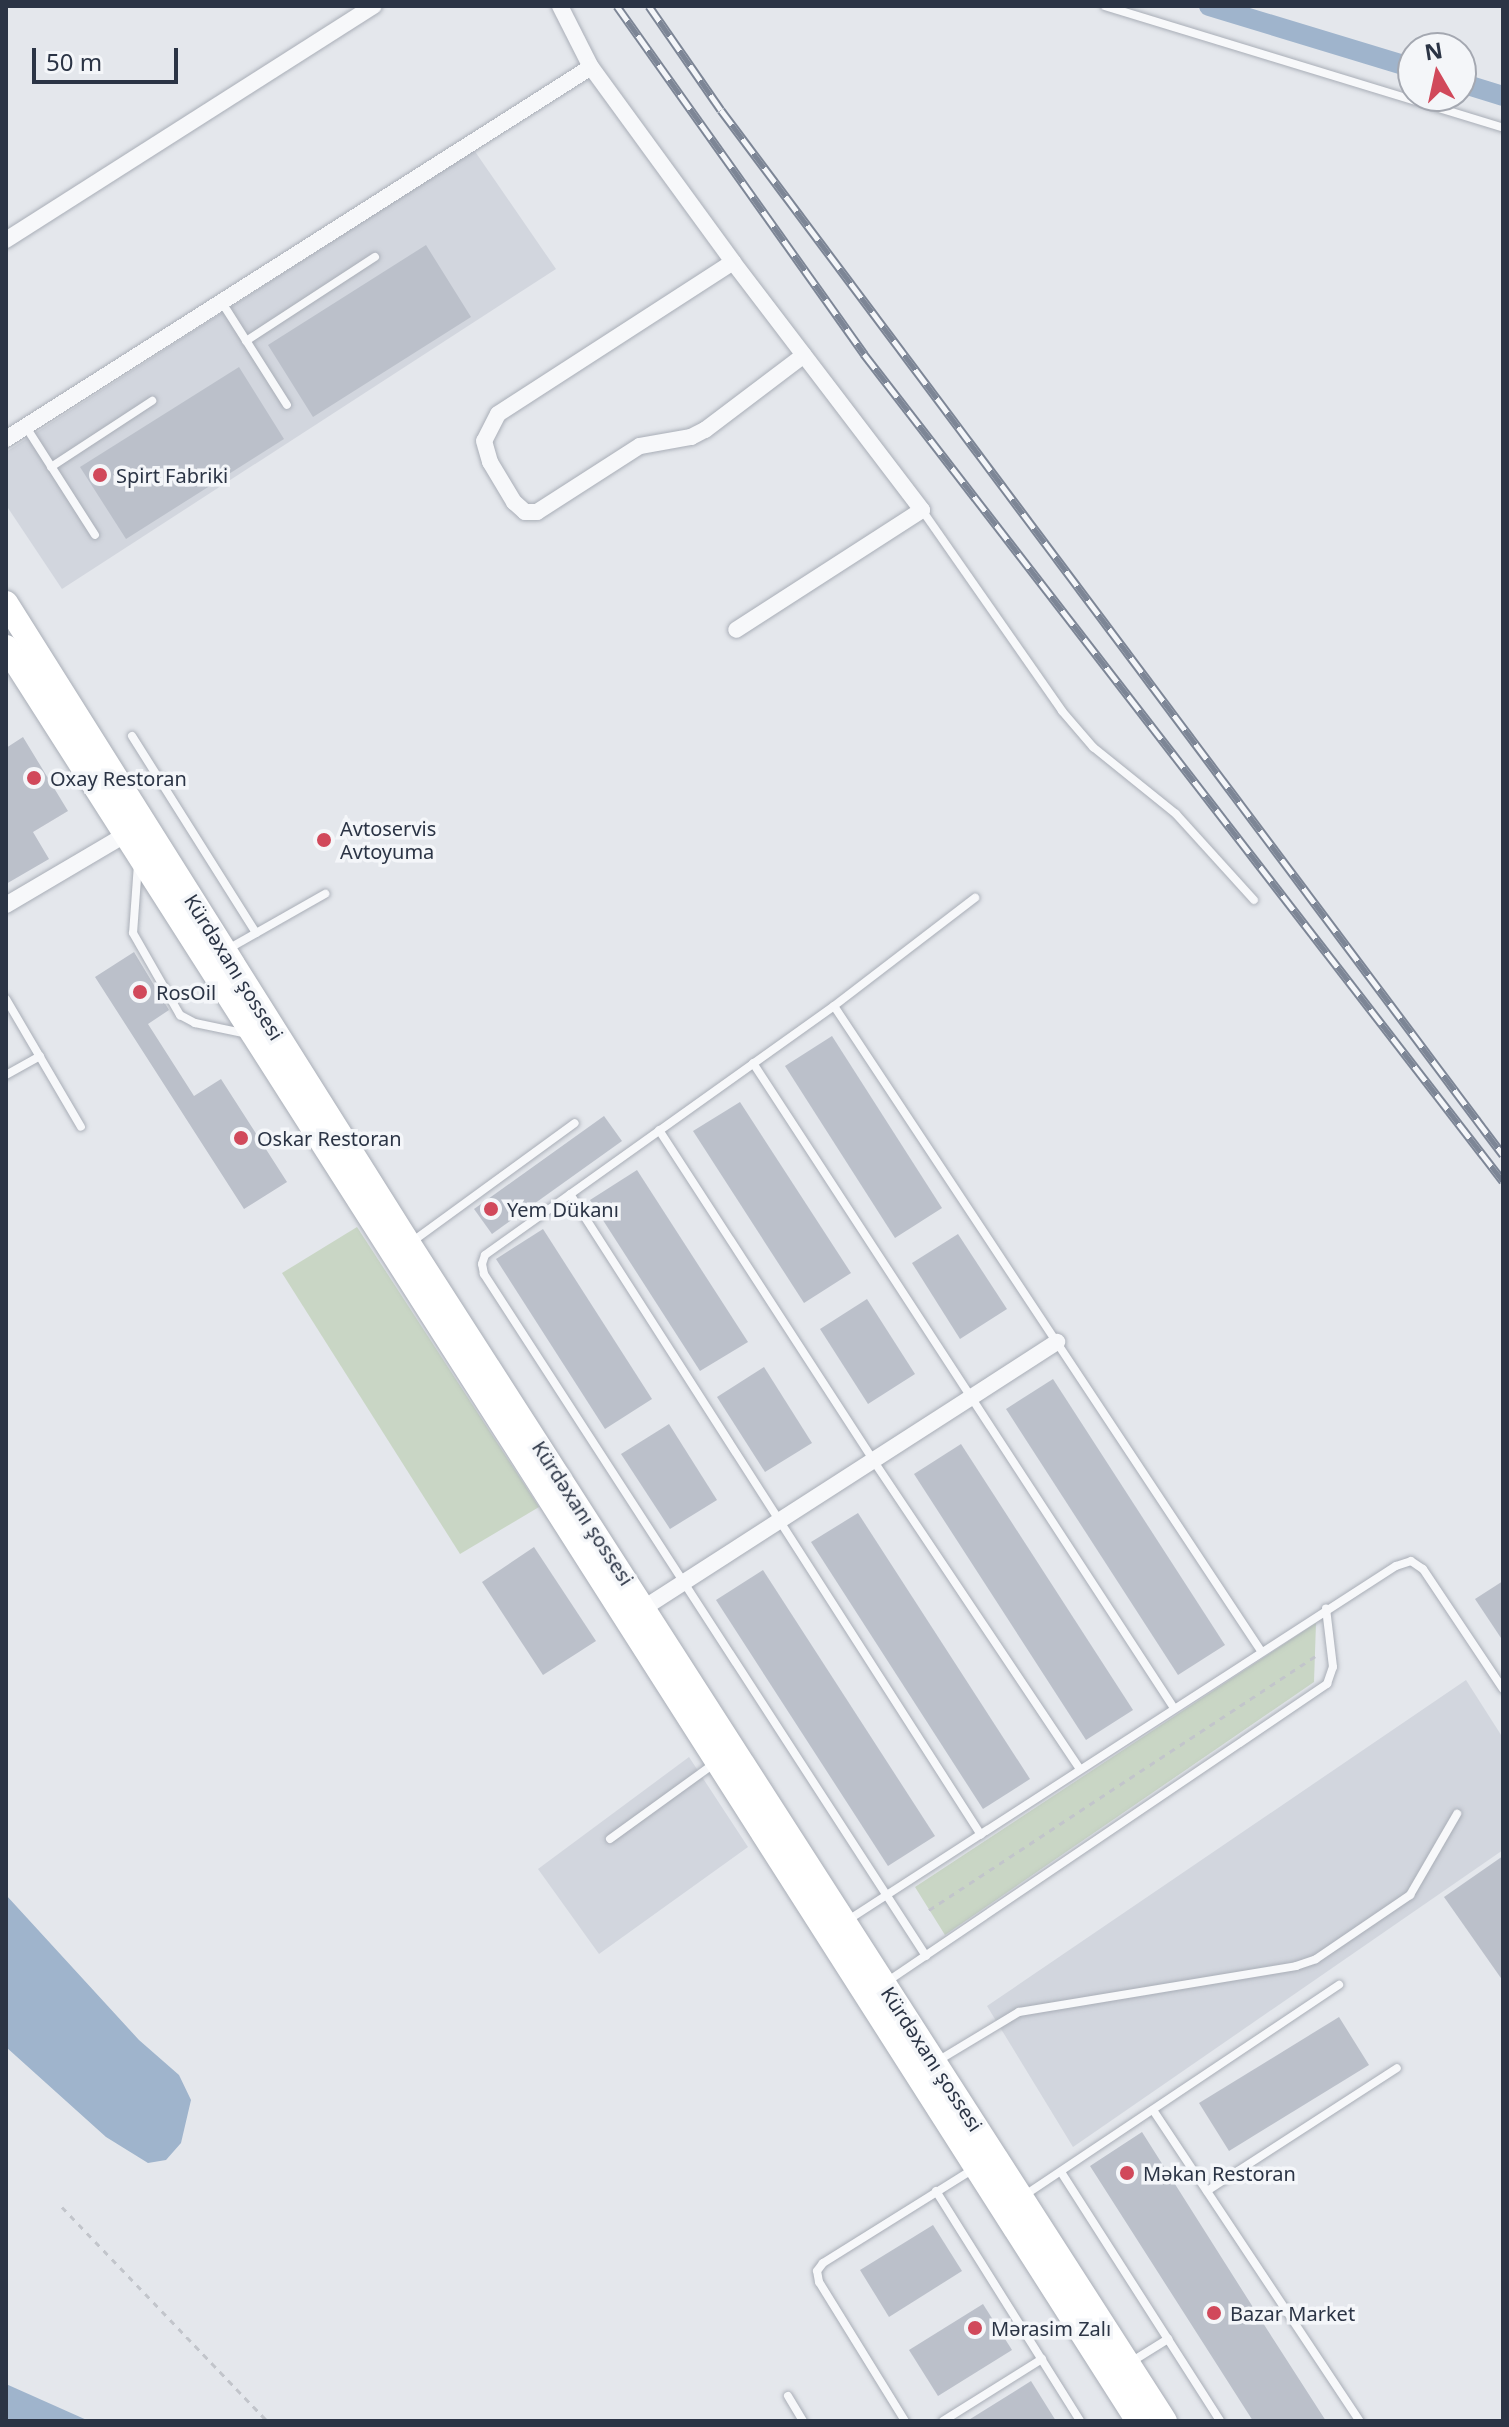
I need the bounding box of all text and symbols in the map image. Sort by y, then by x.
scale bar [36,32,182,82]
north arrow [1397,32,1477,112]
text: N [1422,34,1445,66]
text: 50 m [46,45,102,78]
place label: Spirt Fabriki [116,463,228,487]
marker: Spirt Fabriki [91,466,109,484]
place label: Oxay Restoran [50,766,187,790]
marker: Oxay Restoran [25,769,43,787]
place label: Avtoservis Avtoyuma [340,816,436,863]
marker: Avtoservis Avtoyuma [315,831,333,849]
street label: Kürdəxanı şossesi [179,890,289,1044]
place label: RosOil [156,980,216,1004]
marker: RosOil [131,983,149,1001]
place label: Oskar Restoran [257,1126,402,1150]
marker: Oskar Restoran [232,1129,250,1147]
place label: Yem Dükanı [507,1197,619,1221]
marker: Yem Dükanı [482,1200,500,1218]
street label: Kürdəxanı şossesi [527,1436,639,1590]
street label: Kürdəxanı şossesi [876,1982,988,2136]
place label: Məkan Restoran [1143,2161,1296,2185]
marker: Məkan Restoran [1118,2164,1136,2182]
place label: Bazar Market [1230,2301,1355,2325]
marker: Bazar Market [1205,2304,1223,2322]
place label: Mərasim Zalı [991,2316,1111,2340]
marker: Mərasim Zalı [966,2319,984,2337]

